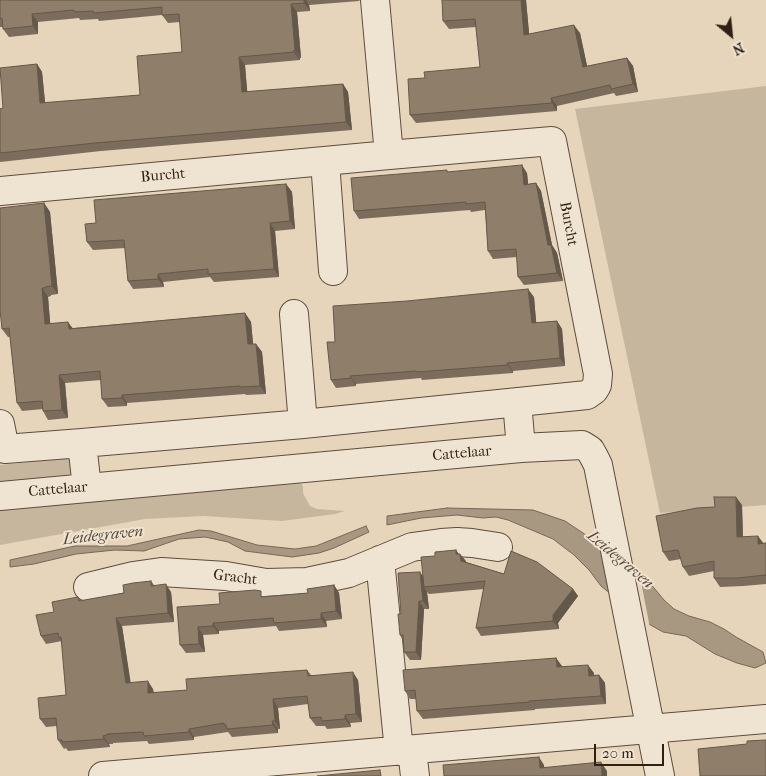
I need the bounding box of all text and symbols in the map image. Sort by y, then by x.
north arrow [706,10,756,60]
text: N [730,39,747,59]
street label: Burcht [140,165,186,187]
street label: Burcht [555,200,581,248]
street label: Cattelaar [432,442,492,466]
street label: Cattelaar [28,478,88,502]
water label: Leidegraven [62,522,144,550]
water label: Leidegraven [583,527,657,593]
street label: Gracht [212,566,258,590]
scale bar [596,734,666,766]
text: 20 m [602,744,634,762]

